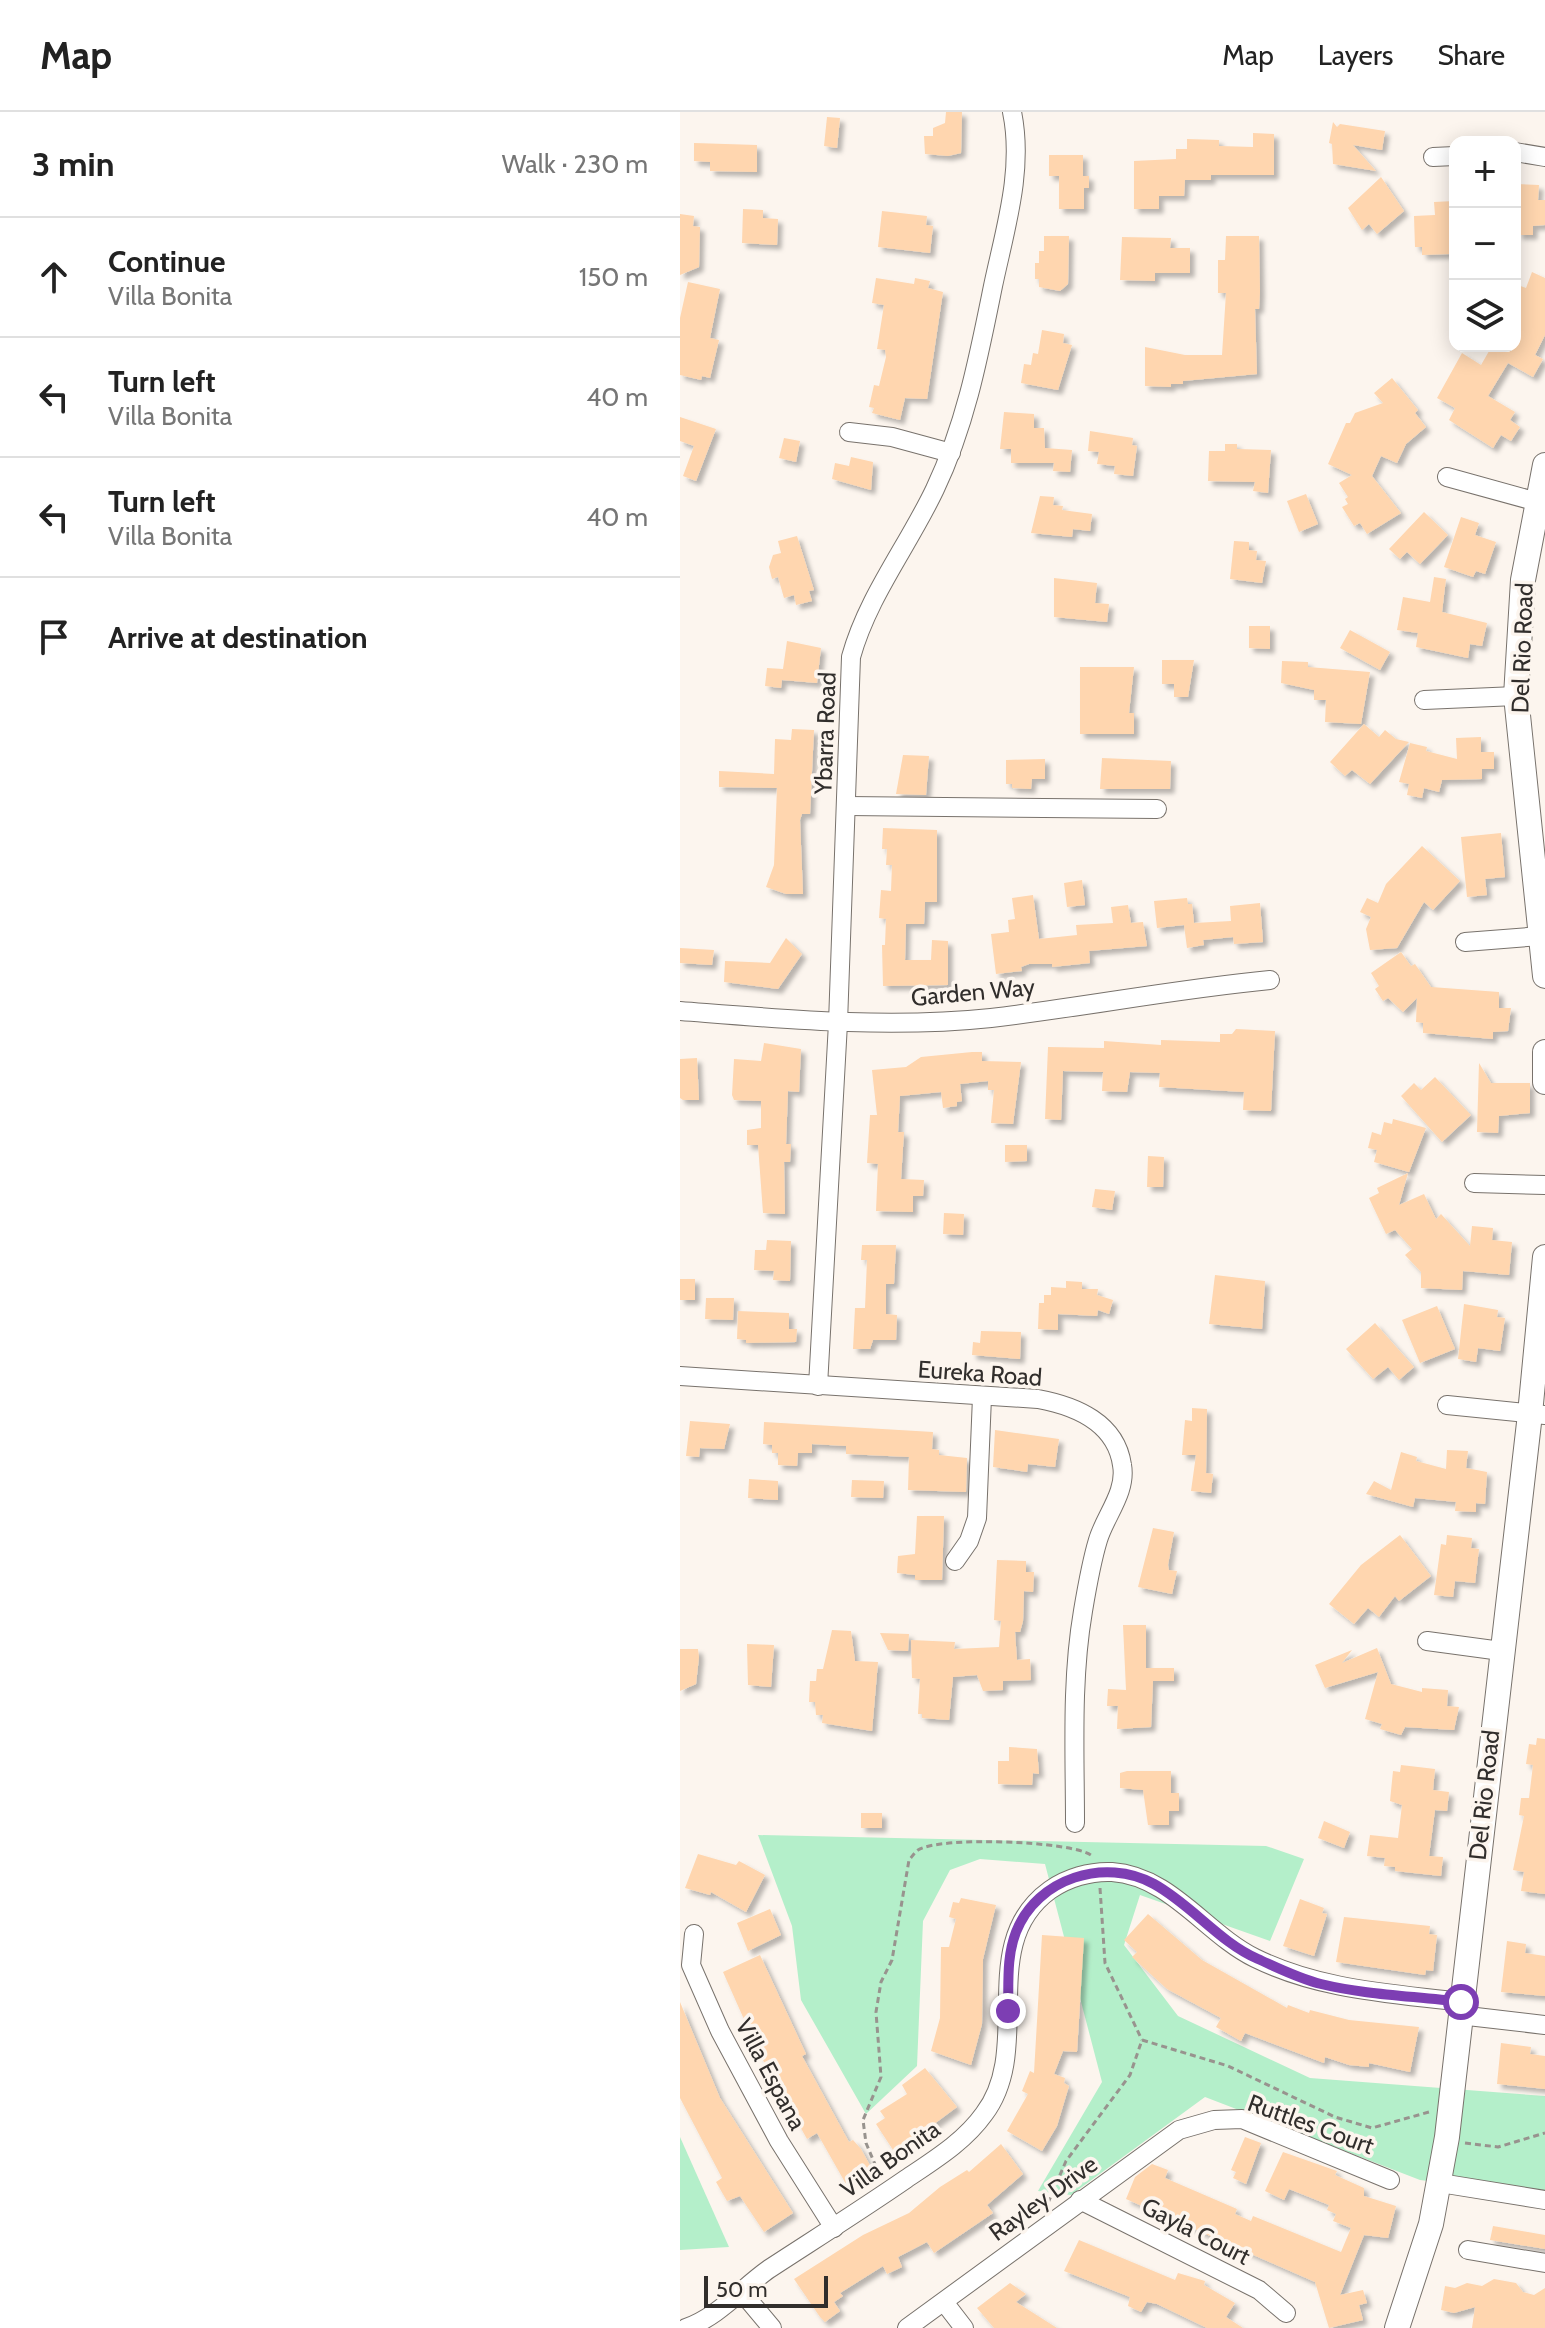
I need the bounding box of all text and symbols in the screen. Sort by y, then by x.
text: Map [40,32,112,79]
text: Map [1222,38,1274,72]
text: Layers [1318,38,1393,72]
text: Share [1437,38,1505,72]
map controls [1449,136,1521,352]
button: + [1449,136,1521,208]
text: 3 min [32,143,114,185]
text: Walk · 230 m [502,148,648,180]
button: − [1449,208,1521,280]
text: Continue [108,243,225,280]
icon: ahead [32,255,76,299]
text: 150 m [579,261,648,293]
text: Villa Bonita [108,280,232,312]
button: layers [1449,280,1521,352]
text: Turn left [108,363,216,400]
icon: left [32,375,76,419]
text: 40 m [586,381,648,413]
text: Villa Bonita [108,400,232,432]
text: Turn left [108,483,216,520]
icon: left [32,495,76,539]
text: 40 m [586,501,648,533]
text: Villa Bonita [108,520,232,552]
street label: Del Rio Road [1505,582,1539,714]
icon: arrive [32,615,76,659]
text: Arrive at destination [108,619,368,656]
street label: Ybarra Road [808,671,842,796]
street label: Garden Way [910,972,1036,1012]
street label: Eureka Road [917,1354,1043,1392]
street label: Del Rio Road [1463,1728,1505,1862]
route start [1443,1984,1479,2020]
route end [990,1993,1026,2029]
street label: Villa Espana [730,2013,813,2135]
street label: Ruttles Court [1244,2088,1378,2160]
street label: Villa Bonita [835,2114,946,2204]
street label: Rayley Drive [983,2149,1103,2247]
street label: Gayla Court [1137,2191,1255,2271]
scale bar [704,2272,828,2308]
text: 50 m [716,2276,768,2303]

